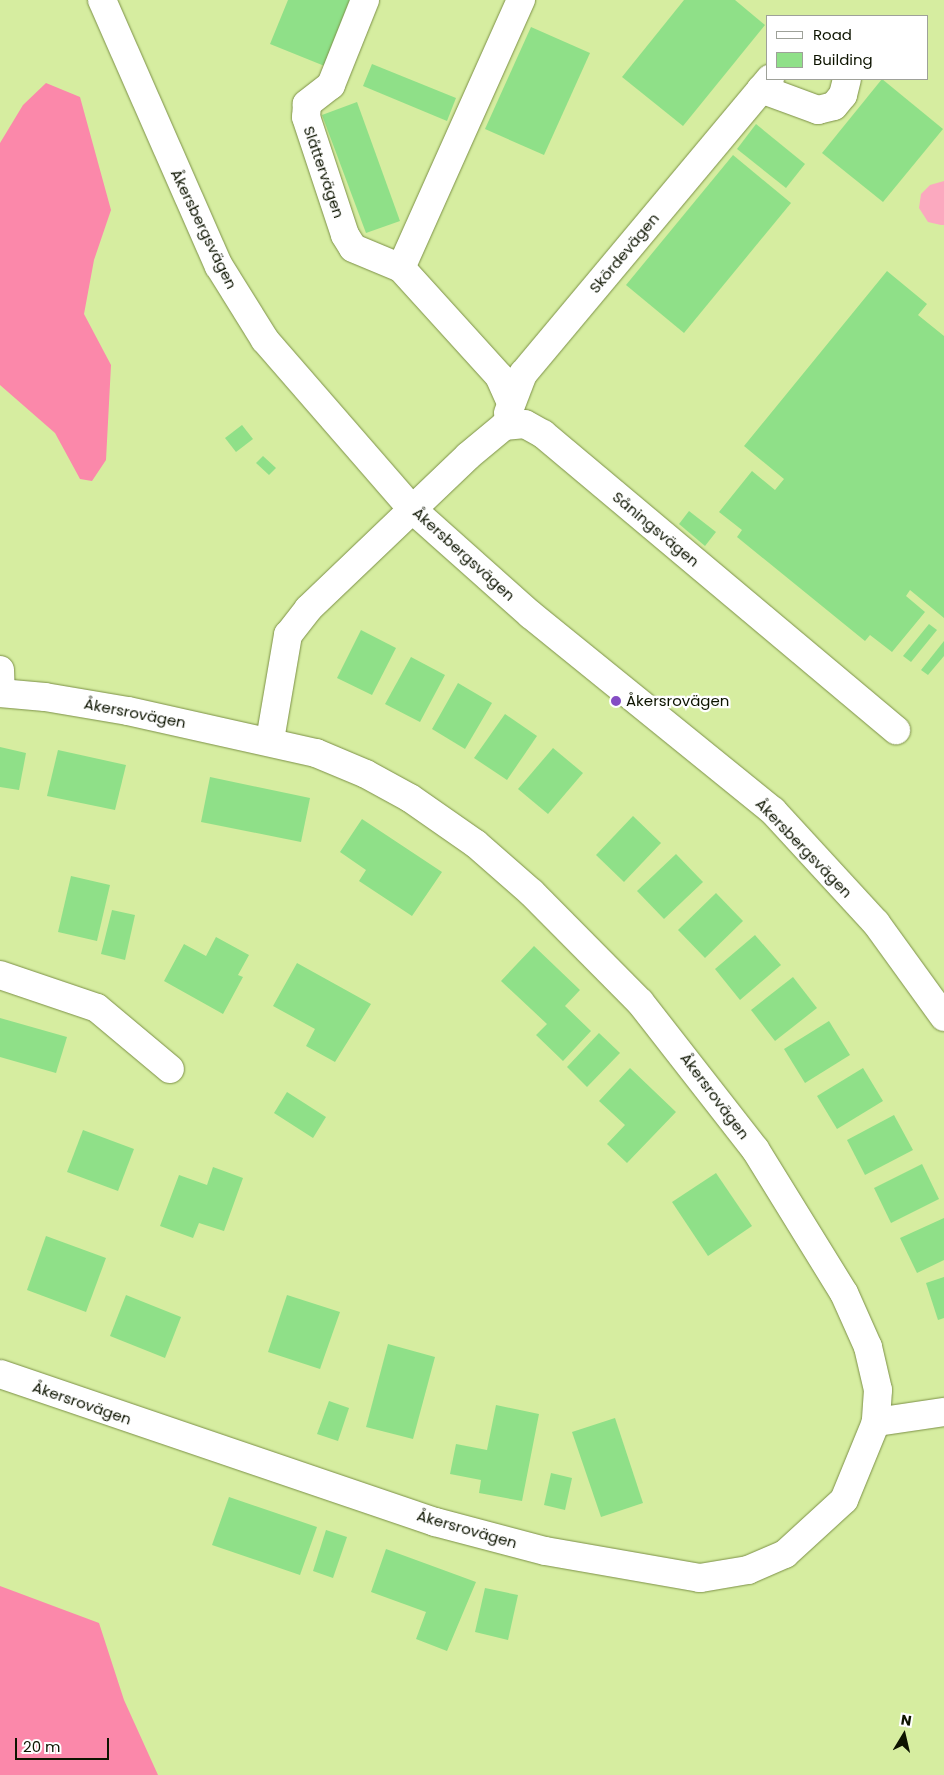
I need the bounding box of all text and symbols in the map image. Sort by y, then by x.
legend [766,15,929,80]
text: Road [813,24,852,45]
text: Building [813,49,873,70]
street label: Slåttervägen [300,124,348,220]
street label: Åkersbergsvägen [167,166,241,292]
street label: Skördevägen [585,209,663,297]
street label: Såningsvägen [609,488,703,570]
street label: Åkersbergsvägen [409,503,519,605]
place label: Åkersrovägen [626,692,729,710]
street label: Åkersrovägen [83,694,187,732]
marker: Åkersrovägen [610,695,622,707]
street label: Åkersbergsvägen [752,795,856,901]
street label: Åkersrovägen [677,1049,753,1143]
street label: Åkersrovägen [30,1378,134,1428]
street label: Åkersrovägen [415,1506,519,1552]
text: N [900,1709,913,1731]
north arrow [879,1710,929,1760]
scale bar [18,1728,111,1760]
text: 20 m [23,1736,61,1757]

